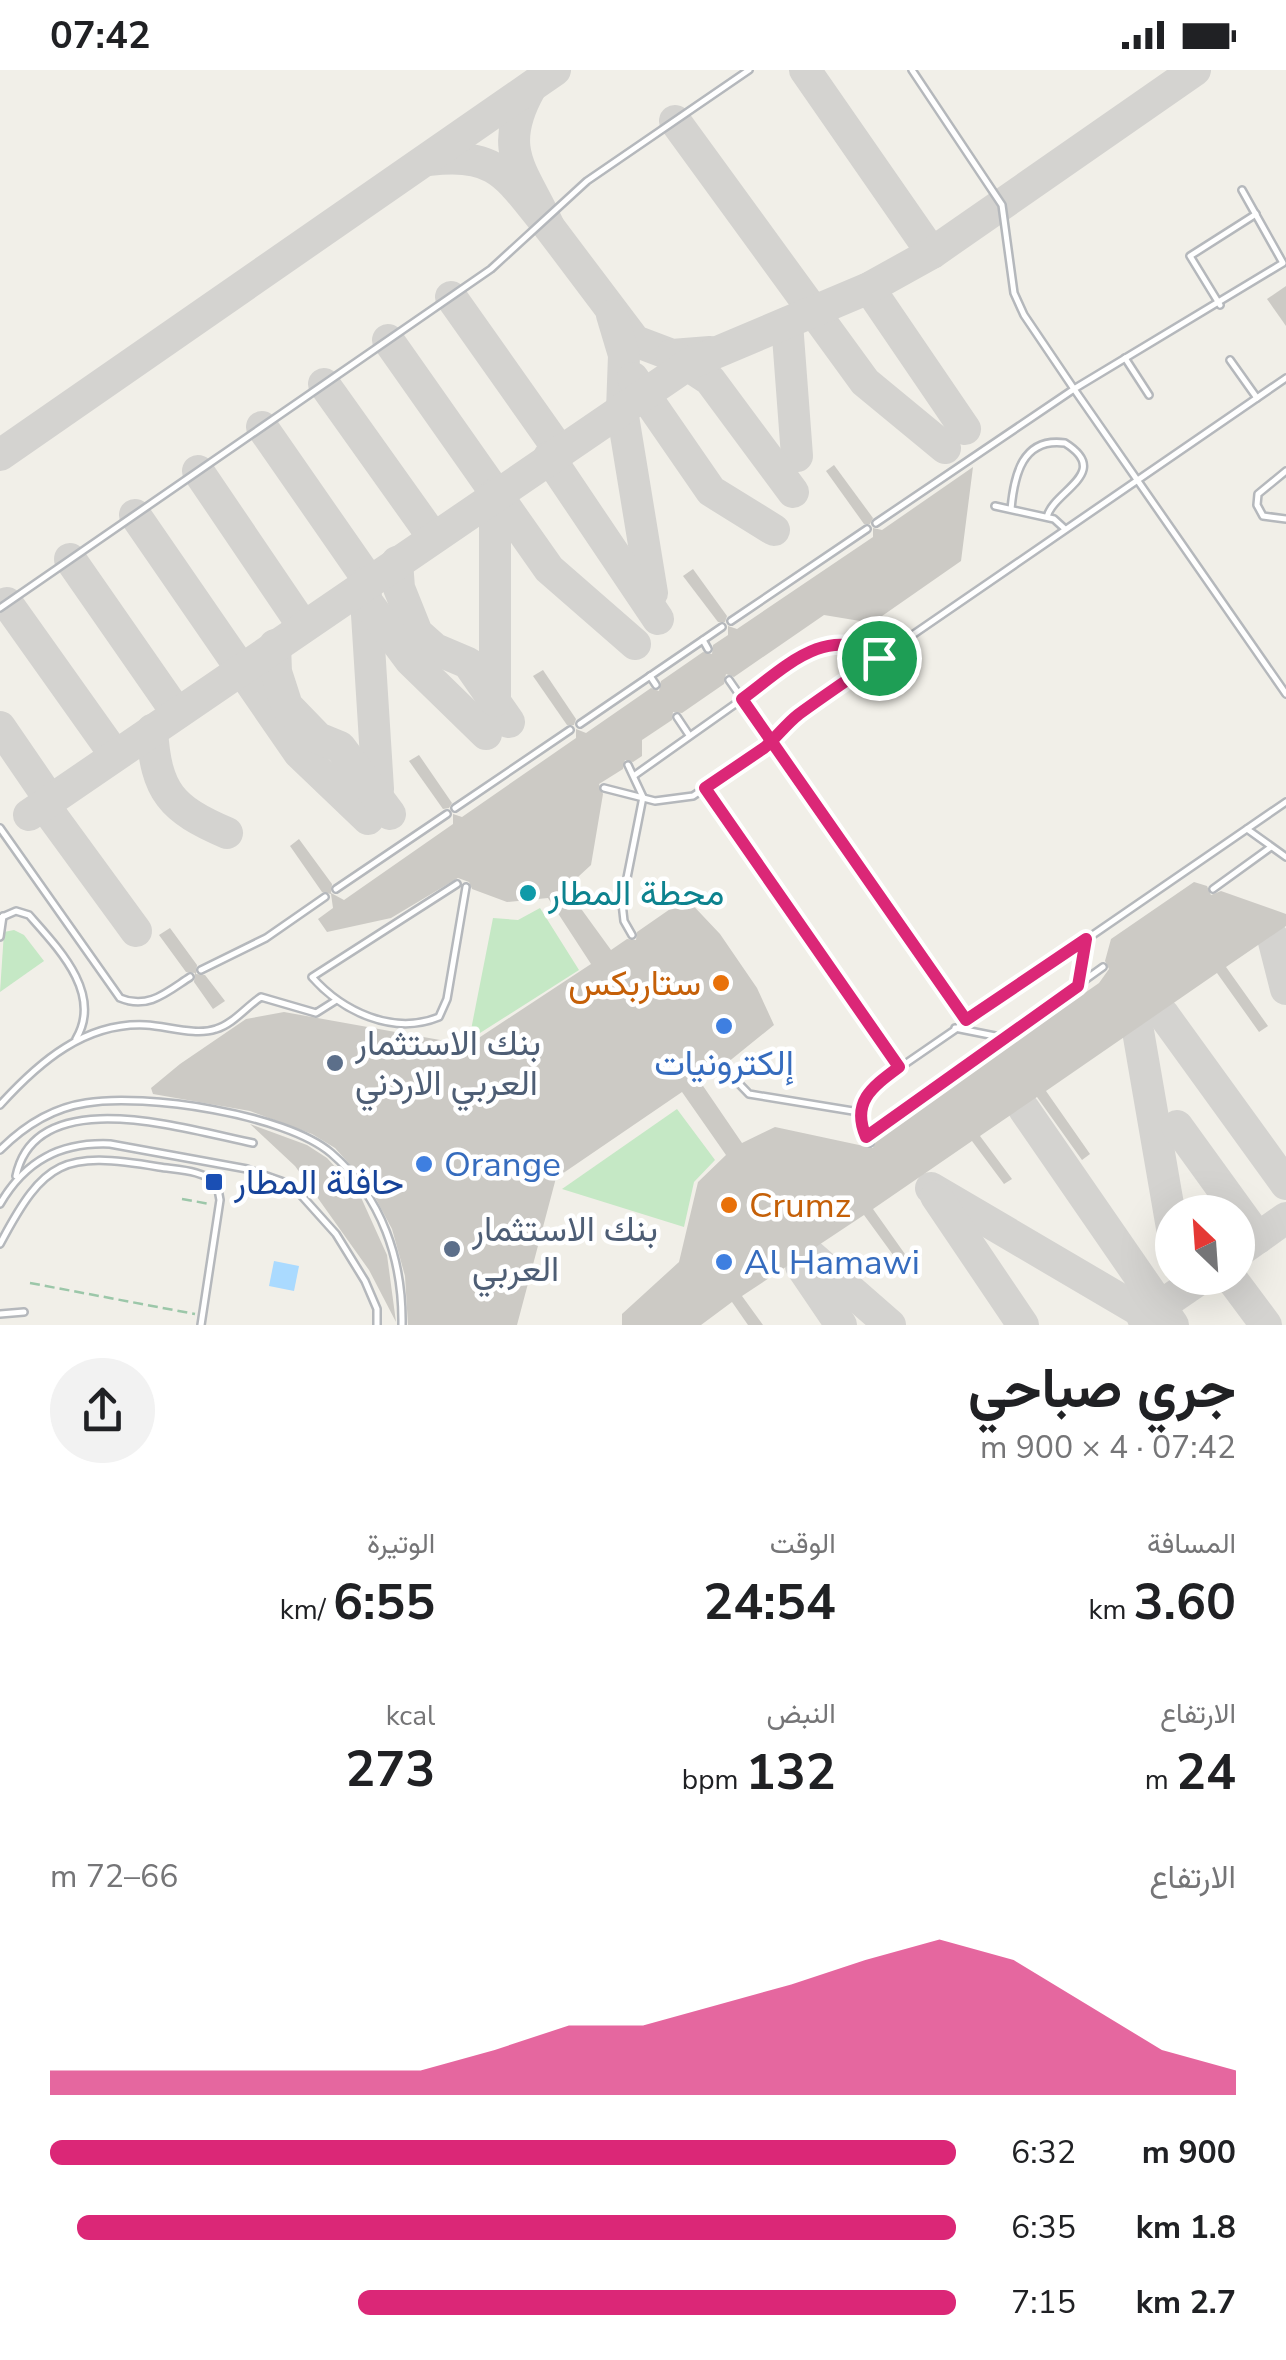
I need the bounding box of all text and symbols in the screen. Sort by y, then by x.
text: 07:42 [50,10,151,61]
pin [837,616,922,701]
icon: arrive [852,631,907,686]
place label: محطة المطار [547,870,724,917]
marker: محطة المطار [517,882,539,904]
place label: ستاربكس [568,960,701,1007]
marker: ستاربكس [710,972,732,994]
marker: إلكترونيات [713,1015,735,1037]
place label: بنك الاستثمار العربي الاردني [354,1020,541,1112]
place label: إلكترونيات [654,1040,794,1087]
marker: بنك الاستثمار العربي الاردني [324,1052,346,1074]
place label: Orange [444,1141,561,1188]
marker: Orange [413,1153,435,1175]
place label: حافلة المطار [233,1159,404,1206]
marker: حافلة المطار [203,1171,225,1193]
place label: Crumz [749,1182,851,1229]
marker: Crumz [718,1194,740,1216]
north arrow [1155,1195,1255,1295]
map controls [1155,1195,1255,1295]
place label: بنك الاستثمار العربي [471,1206,658,1298]
marker: بنك الاستثمار العربي [441,1238,463,1260]
place label: Al Hamawi [744,1239,920,1286]
marker: Al Hamawi [713,1251,735,1273]
text: جري صباحي [968,1351,1236,1426]
button: share [50,1358,155,1463]
text: 07:42 · 4 × 900 m [980,1426,1236,1469]
text: الوتيرة [367,1525,435,1563]
text: الوقت [770,1525,836,1563]
text: المسافة [1147,1525,1236,1563]
text: 6:55 [333,1568,435,1637]
text: 24:54 [703,1568,836,1637]
text: 3.60 [1134,1568,1236,1637]
text: /km [280,1591,333,1629]
text: km [1088,1591,1134,1629]
text: النبض [766,1695,836,1733]
text: الارتفاع [1160,1695,1236,1733]
text: kcal [386,1697,435,1735]
text: 273 [345,1735,435,1804]
text: 132 [746,1738,836,1807]
text: 24 [1176,1738,1236,1807]
text: bpm [682,1761,746,1799]
text: m [1145,1761,1176,1799]
text: 66–72 m [50,1855,178,1898]
text: الارتفاع [1149,1856,1236,1899]
text: 6:32 [1011,2131,1076,2174]
text: 900 m [1142,2131,1236,2174]
text: 6:35 [1011,2206,1076,2249]
text: 1.8 km [1136,2206,1236,2249]
text: 7:15 [1011,2281,1076,2324]
text: 2.7 km [1136,2281,1236,2324]

